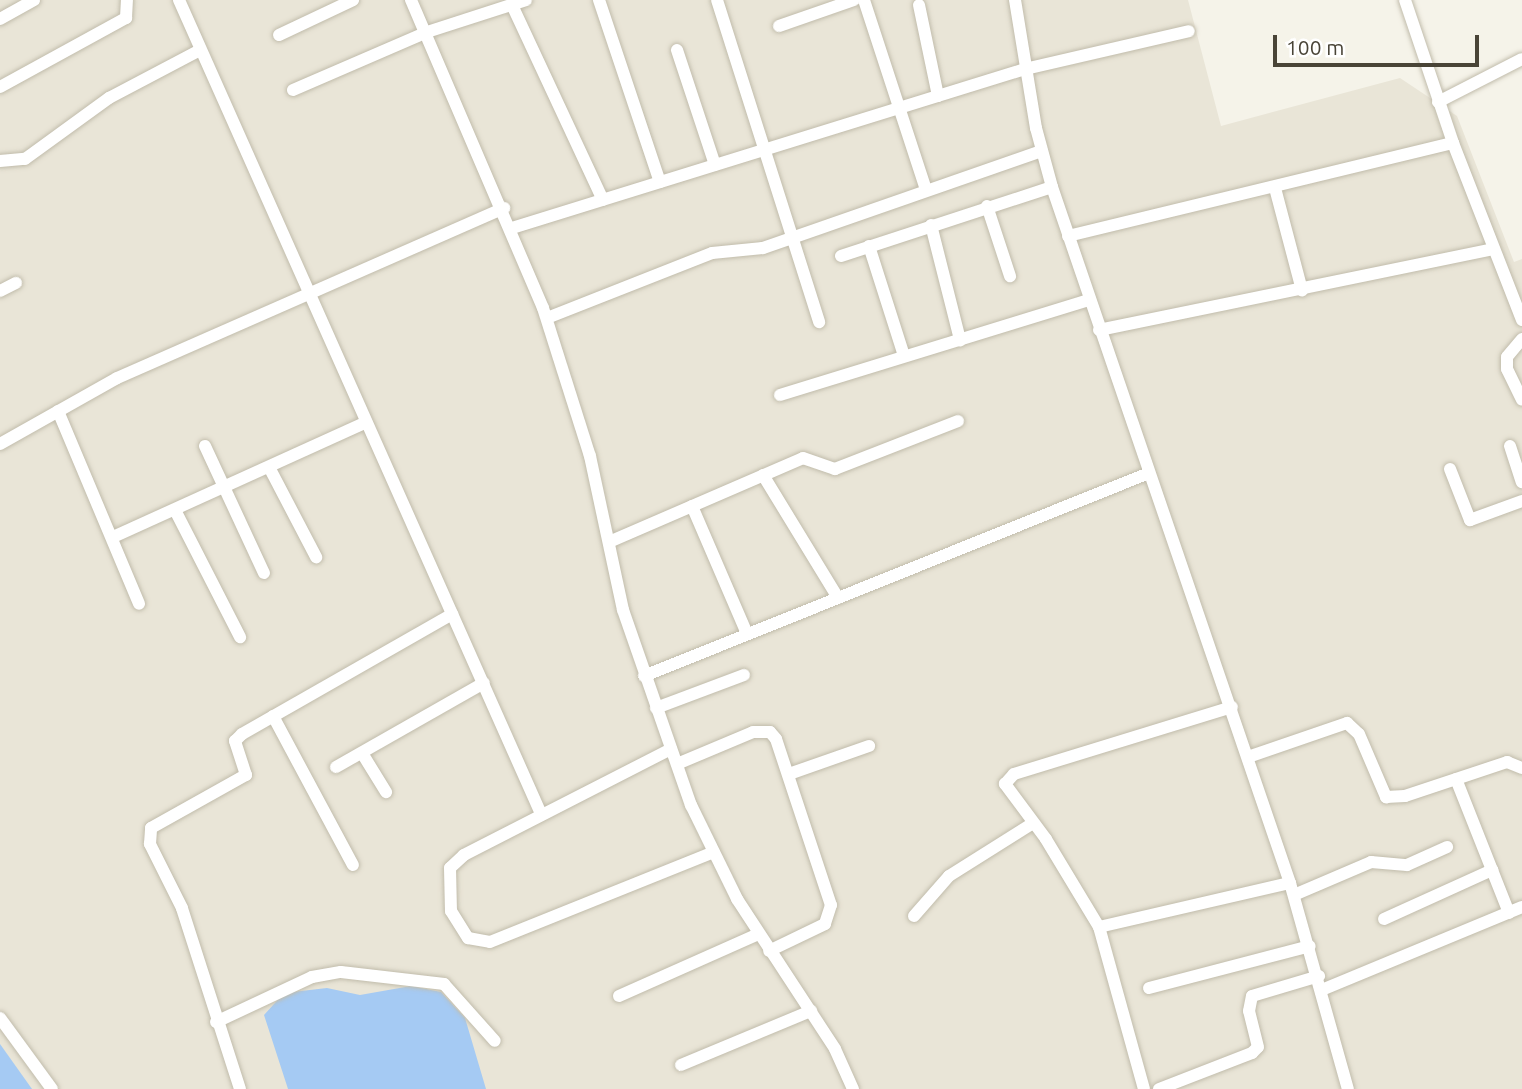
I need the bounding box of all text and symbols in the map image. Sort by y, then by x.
scale bar [1277,21,1484,65]
text: 100 m [1286,35,1344,59]

